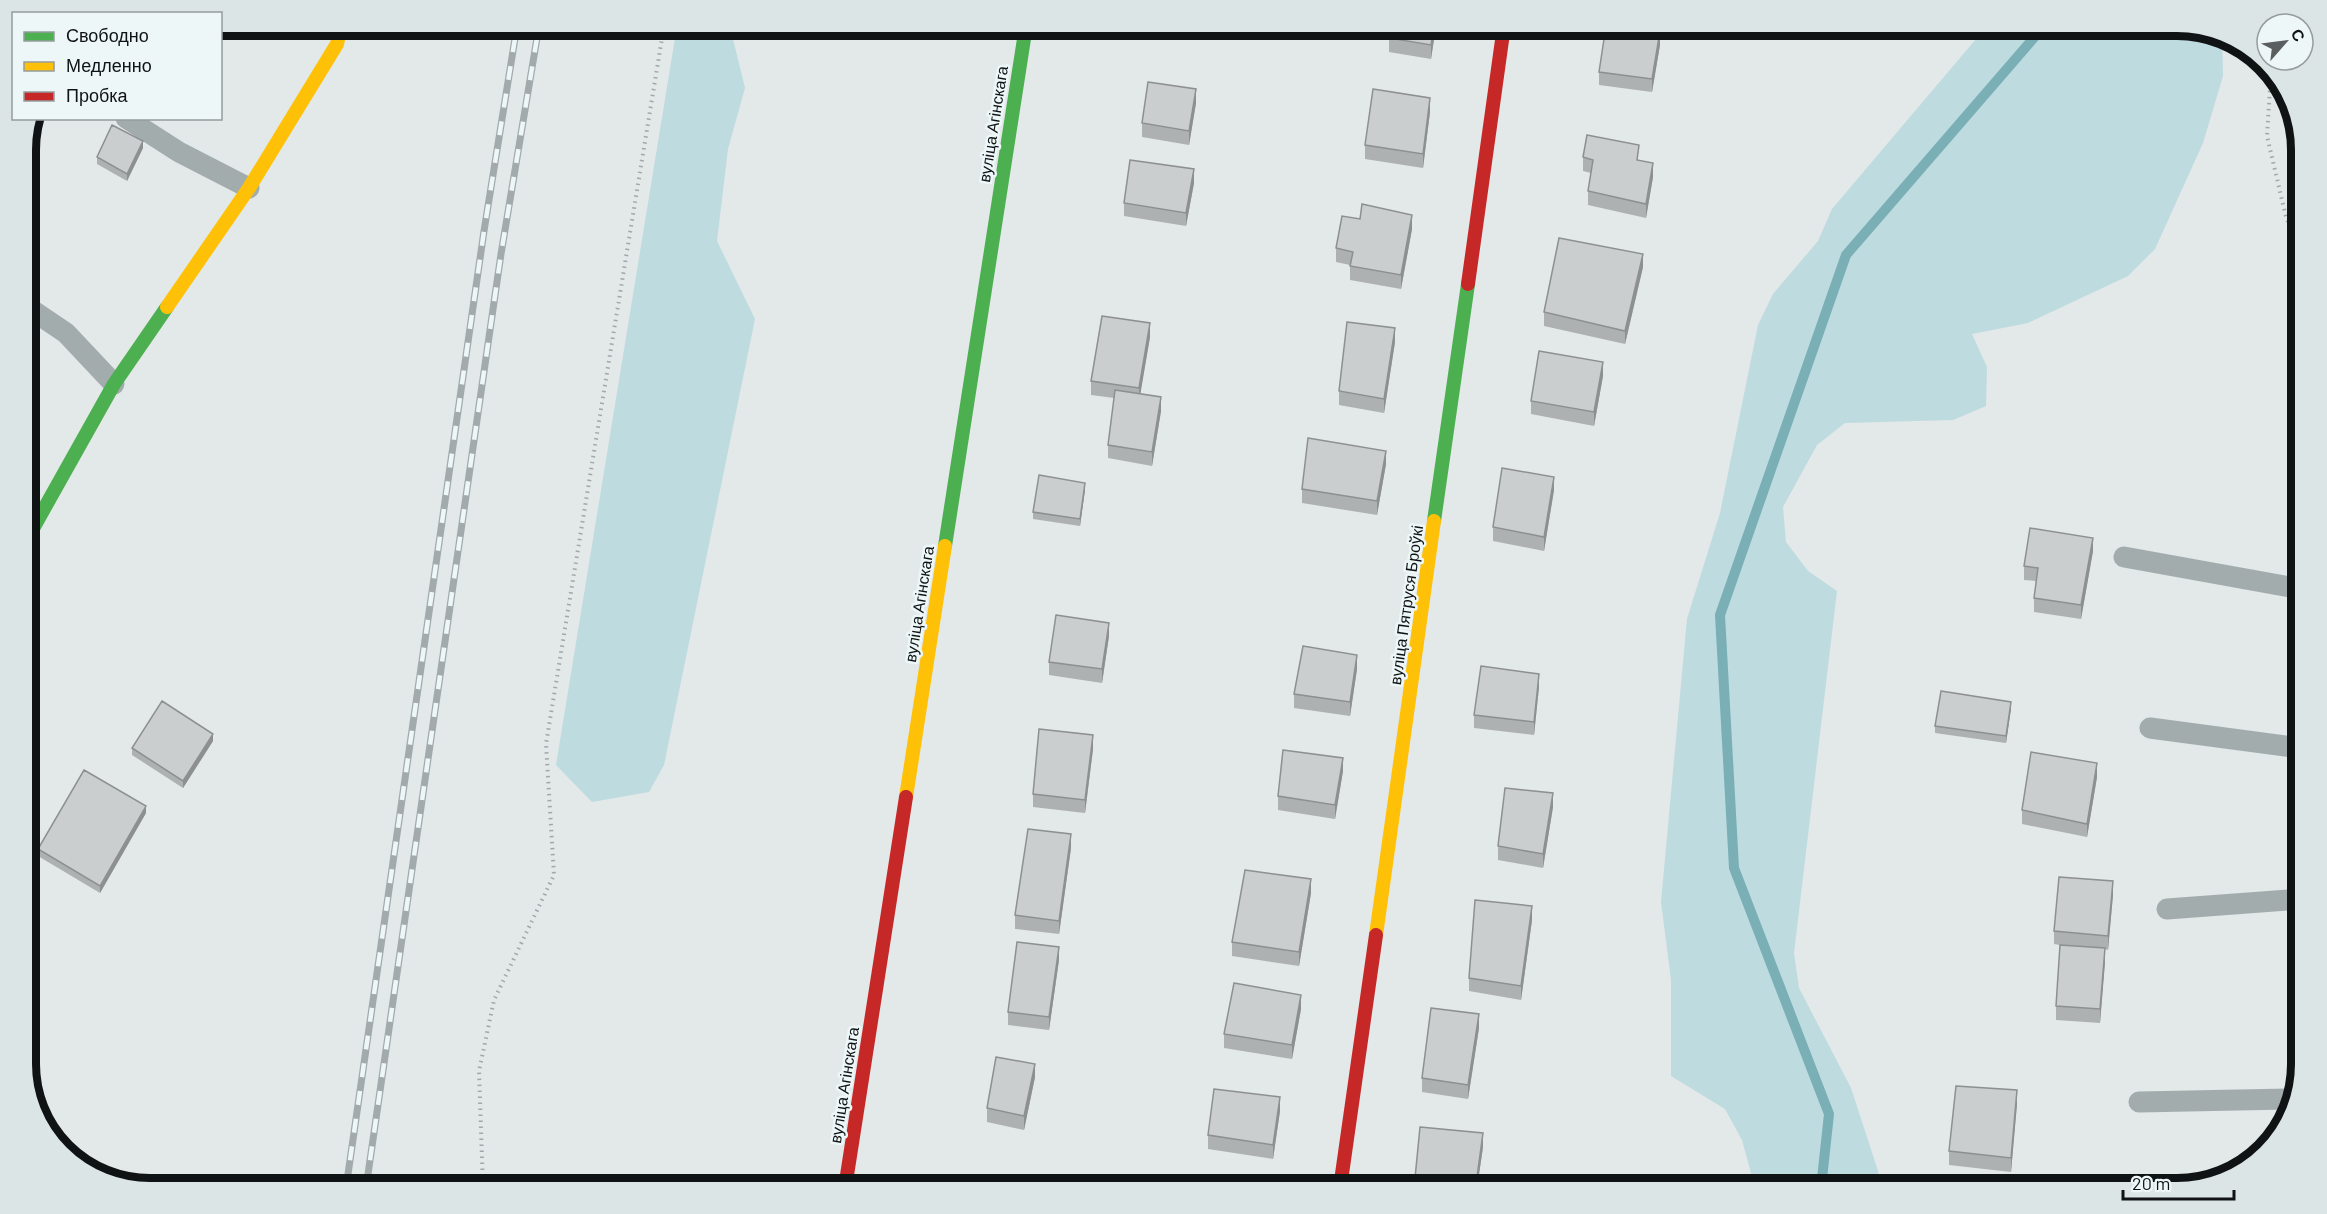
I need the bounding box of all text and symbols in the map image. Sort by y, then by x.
legend [12,12,222,120]
north arrow [2255,12,2315,72]
text: Свободно [66,24,149,46]
text: С [2288,25,2310,45]
text: Медленно [66,54,152,76]
street label: вуліца Агінскага [974,64,1011,183]
text: Пробка [66,84,129,106]
street label: вуліца Пятруся Броўкі [1385,524,1426,686]
street label: вуліца Агінскага [900,544,937,663]
street label: вуліца Агінскага [825,1025,862,1144]
scale bar [2123,1163,2234,1201]
text: 20 m [2132,1172,2170,1194]

